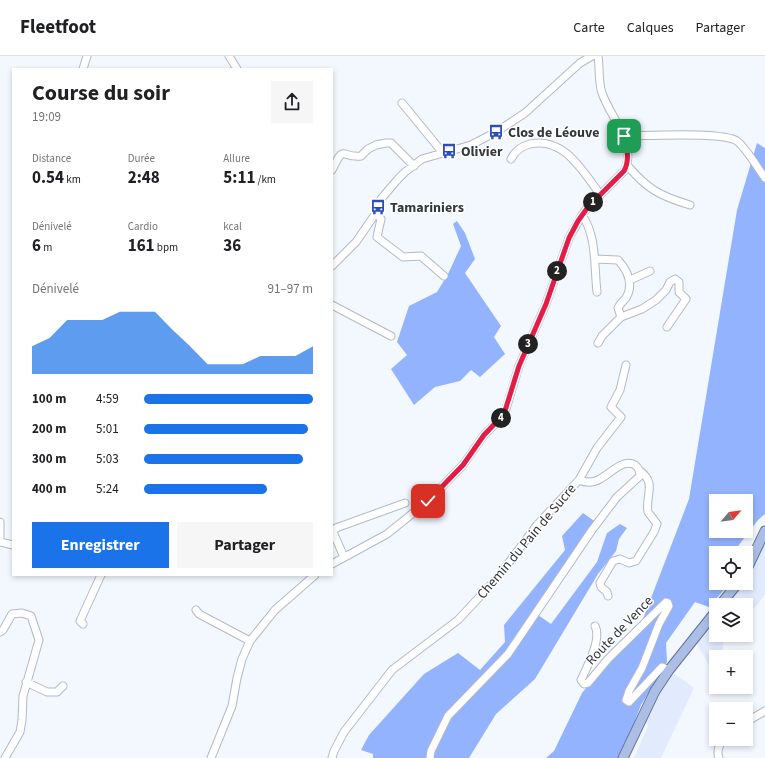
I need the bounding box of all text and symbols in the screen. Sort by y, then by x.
text: Fleetfoot [20,14,96,41]
text: Carte [573,18,605,38]
text: Calques [627,18,674,38]
text: Partager [696,18,745,38]
text: Course du soir [32,77,170,109]
button: share [271,81,313,123]
text: 19:09 [32,108,61,126]
pin [607,119,641,153]
bus stop icon: Clos de Léouve [487,123,505,141]
place label: Clos de Léouve [508,123,599,143]
icon: arrive [613,125,635,147]
bus stop icon: Olivier [440,142,458,160]
place label: Olivier [461,142,503,162]
text: Distance [32,151,71,166]
text: Durée [128,151,155,166]
text: Allure [223,151,250,166]
text: 0.54 [32,166,64,190]
text: 2:48 [128,166,160,190]
text: 5:11 [223,166,255,190]
text: km [64,172,81,187]
text: /km [255,172,276,187]
pin: 1 [583,192,603,212]
text: 1 [590,194,596,209]
bus stop icon: Tamariniers [369,198,387,216]
place label: Tamariniers [390,198,464,218]
text: Dénivelé [32,219,72,234]
text: Cardio [128,219,158,234]
text: kcal [223,219,242,234]
text: 6 [32,234,41,258]
text: 161 [128,234,155,258]
text: 36 [223,234,241,258]
text: m [41,240,52,255]
text: bpm [155,240,178,255]
pin: 2 [547,261,567,281]
text: 2 [554,263,560,278]
text: Dénivelé [32,280,79,298]
text: 91–97 m [268,280,313,298]
pin: 3 [518,334,538,354]
text: 3 [525,336,531,351]
text: 100 m [32,390,66,408]
text: 4:59 [96,390,119,408]
pin: 4 [491,408,511,428]
text: 4 [498,410,504,425]
text: 200 m [32,420,66,438]
text: 5:01 [96,420,119,438]
text: 300 m [32,450,66,468]
text: 5:03 [96,450,119,468]
text: 400 m [32,480,66,498]
text: 5:24 [96,480,119,498]
street label: Chemin du Pain de Sucre [472,480,581,604]
pin [411,484,445,518]
icon: check [417,490,439,512]
north arrow [709,494,753,538]
map controls [709,494,753,746]
button: Enregistrer [32,522,169,568]
button: Partager [177,522,313,568]
button: locate [709,546,753,590]
street label: Route de Vence [581,592,658,670]
button: layers [709,598,753,642]
button: + [709,650,753,694]
button: − [709,702,753,746]

